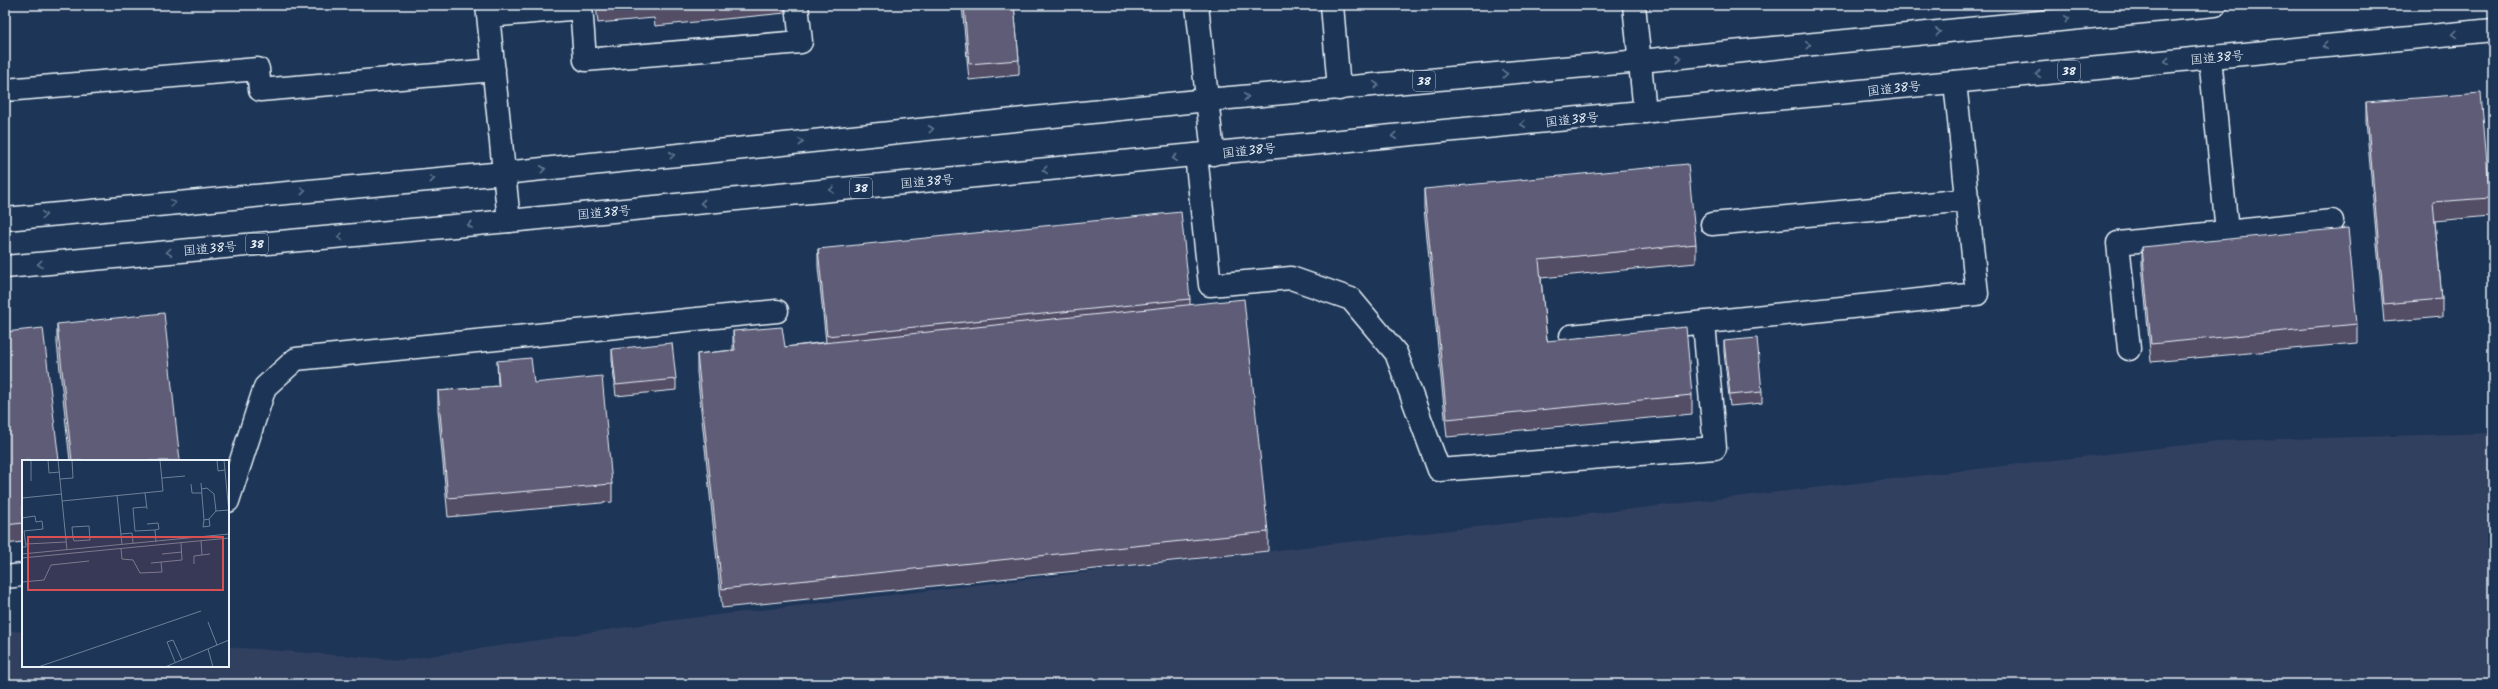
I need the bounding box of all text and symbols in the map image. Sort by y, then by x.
one-way arrow [2064,15,2070,24]
one-way arrow [1935,28,1941,37]
one-way arrow [2451,29,2457,38]
one-way arrow [1805,41,1812,50]
one-way arrow [2322,42,2328,51]
street label: 国道38号 [2189,46,2245,71]
one-way arrow [1676,53,1682,62]
one-way arrow [2164,57,2171,66]
road number: 38 [2058,61,2080,81]
one-way arrow [1502,69,1508,78]
one-way arrow [2035,69,2041,78]
road number: 38 [1413,71,1435,91]
street label: 国道38号 [1866,76,1922,103]
one-way arrow [1373,81,1379,90]
one-way arrow [1243,92,1249,101]
street label: 国道38号 [1544,107,1600,134]
one-way arrow [1520,119,1526,128]
one-way arrow [928,124,934,133]
one-way arrow [1391,132,1397,141]
one-way arrow [798,138,804,147]
street label: 国道38号 [1221,138,1277,165]
one-way arrow [669,151,675,160]
one-way arrow [1171,153,1178,162]
one-way arrow [540,164,546,173]
one-way arrow [1042,165,1048,174]
street label: 国道38号 [899,170,955,195]
one-way arrow [429,175,435,184]
road number: 38 [850,178,872,198]
one-way arrow [829,186,835,195]
one-way arrow [300,187,306,196]
one-way arrow [700,198,706,207]
one-way arrow [170,199,176,208]
street label: 国道38号 [576,201,632,226]
one-way arrow [41,211,47,220]
one-way arrow [467,220,473,229]
one-way arrow [337,232,343,241]
road number: 38 [246,234,268,254]
street label: 国道38号 [182,237,238,262]
one-way arrow [166,247,172,256]
one-way arrow [37,259,43,268]
inset map [22,460,229,667]

